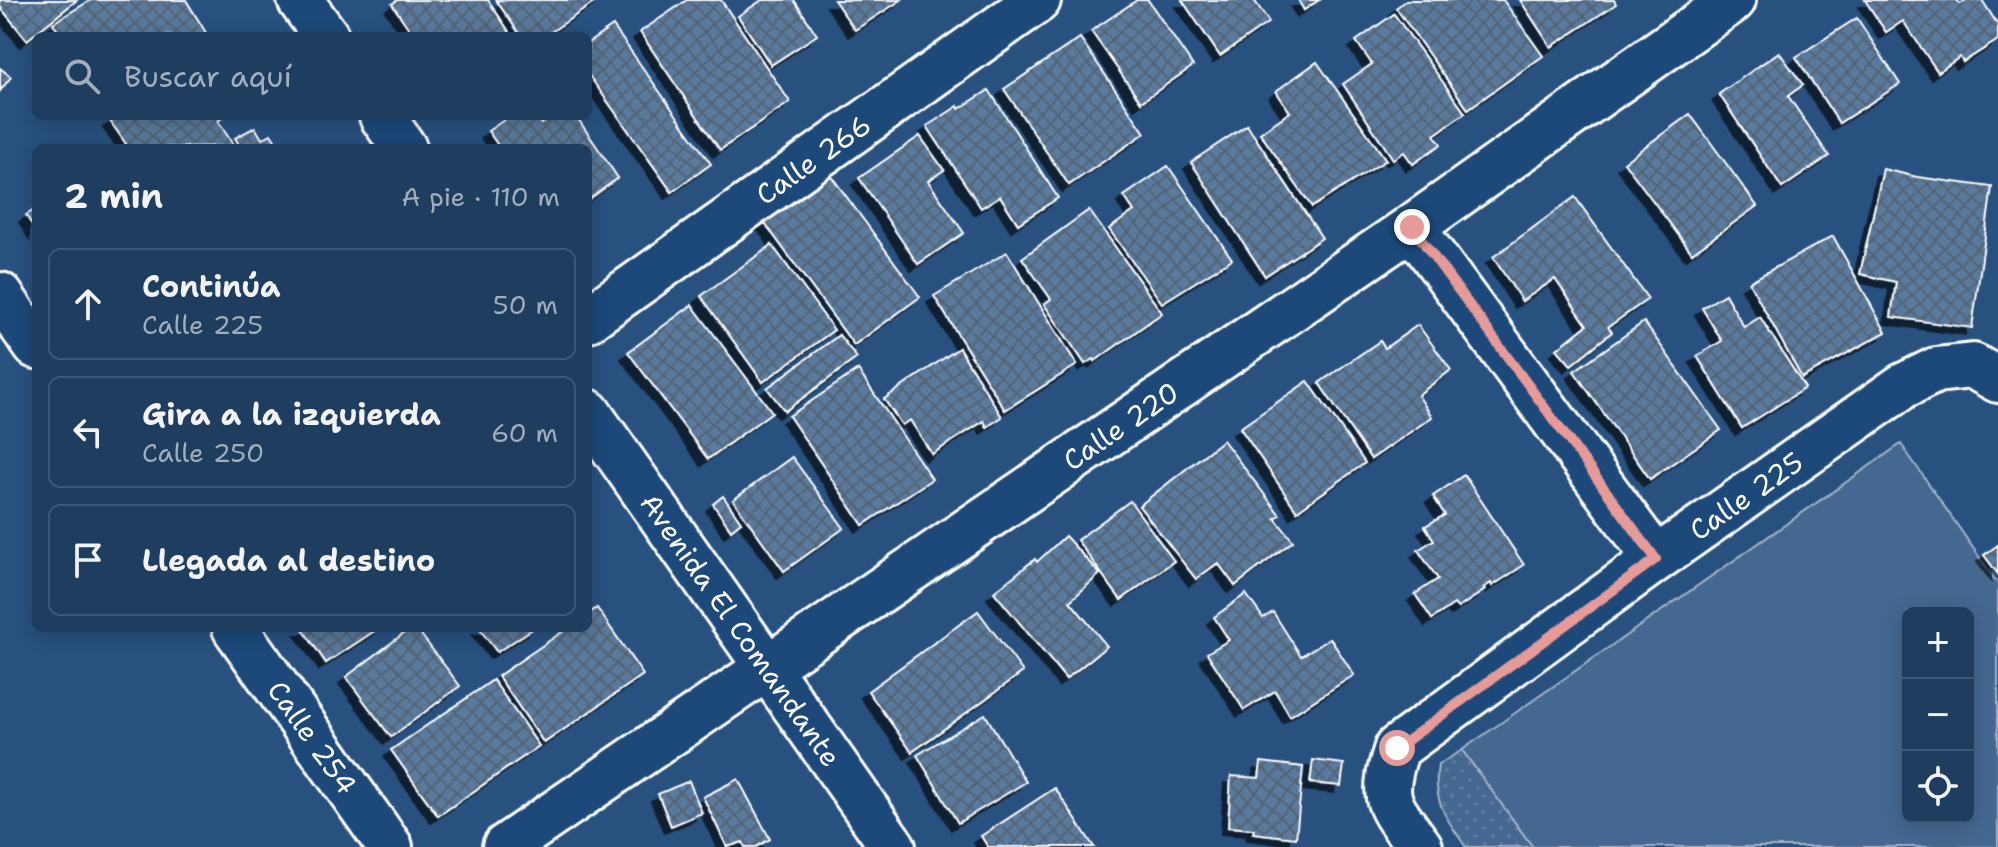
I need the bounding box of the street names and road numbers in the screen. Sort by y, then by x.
street label: Calle 266 [748,105,878,213]
street label: Calle 220 [1055,373,1186,479]
street label: Calle 225 [1682,443,1810,549]
street label: Avenida El Comandante [632,486,850,774]
street label: Calle 254 [259,673,366,802]

